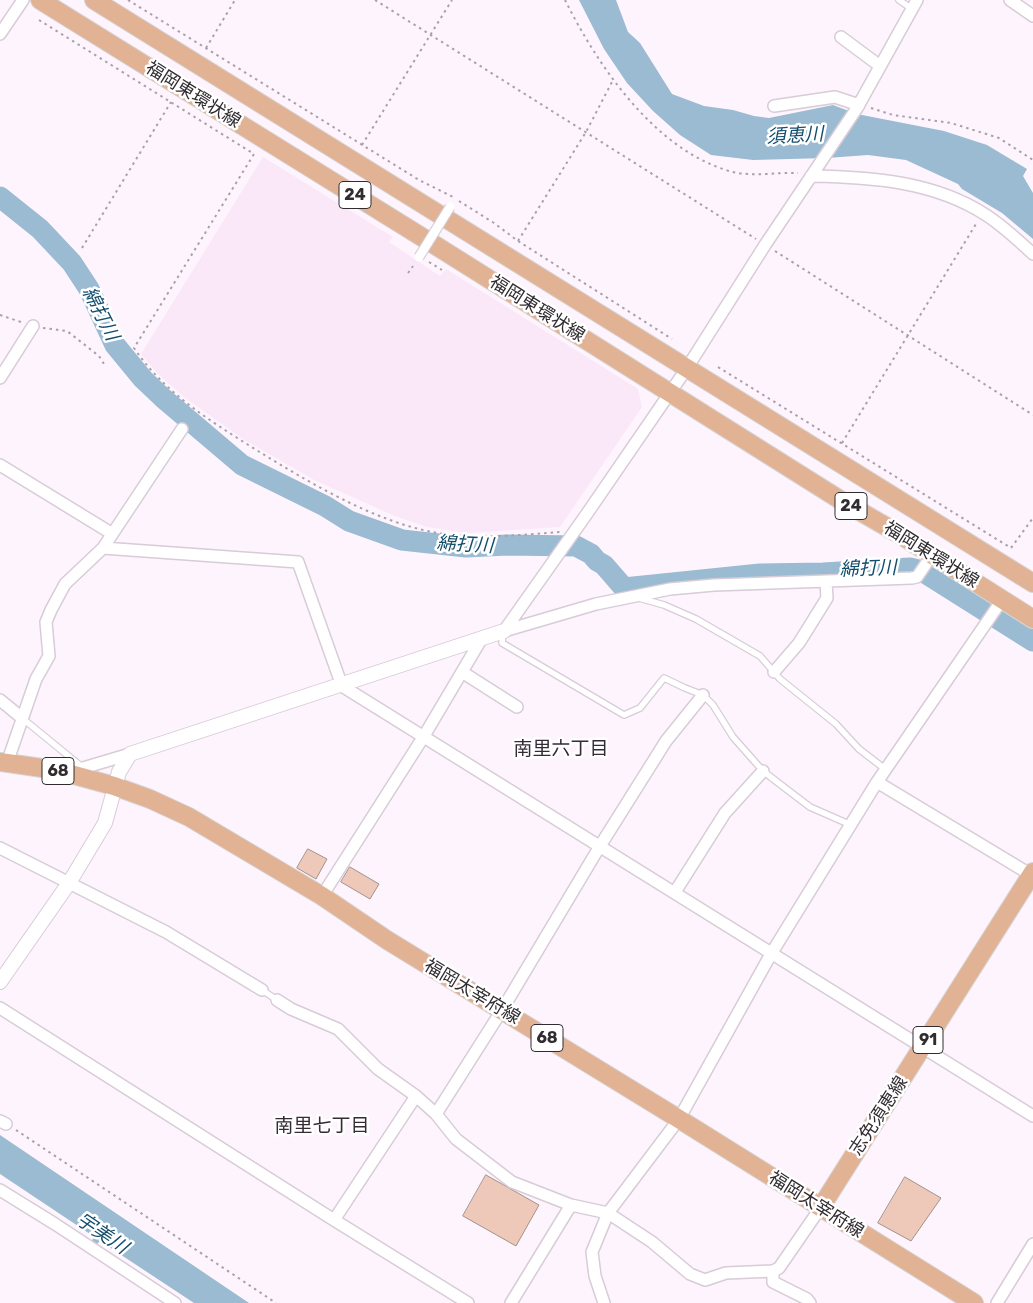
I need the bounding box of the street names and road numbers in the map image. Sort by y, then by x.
street label: 福岡東環状線 [141,57,245,133]
road number: 24 [339,182,371,208]
street label: 福岡東環状線 [485,271,589,347]
road number: 24 [835,492,867,520]
street label: 福岡東環状線 [879,517,983,593]
road number: 68 [42,758,74,784]
street label: 福岡太宰府線 [420,955,524,1029]
road number: 68 [531,1024,563,1052]
road number: 91 [913,1026,943,1054]
street label: 志免須恵線 [845,1072,913,1160]
street label: 福岡太宰府線 [764,1167,868,1243]

